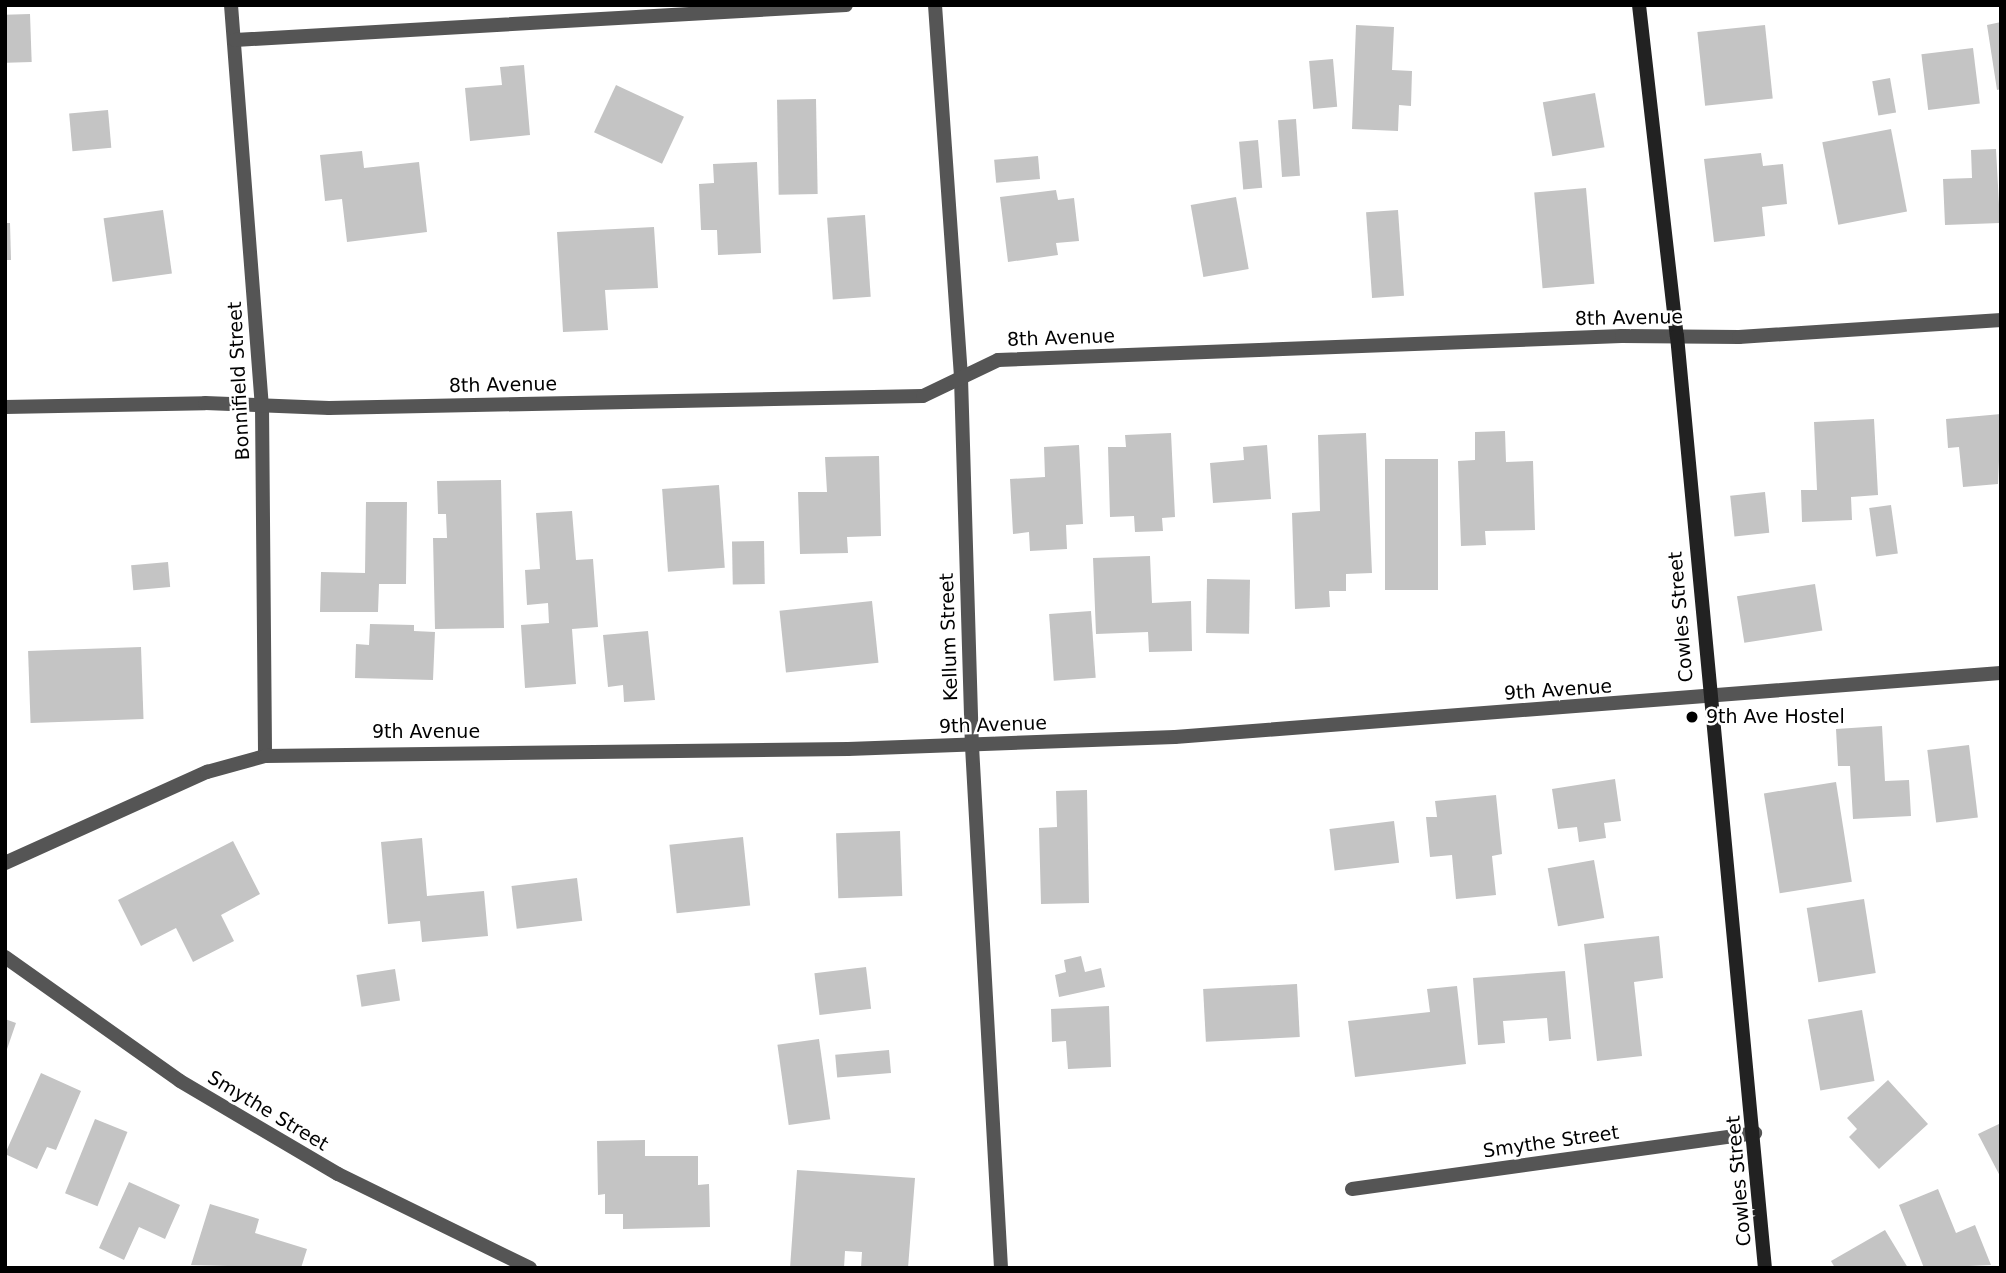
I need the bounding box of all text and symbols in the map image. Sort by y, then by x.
street label: Bonnifield Street [223,301,255,461]
street label: 8th Avenue [1575,306,1683,330]
street label: 8th Avenue [1007,325,1115,351]
street label: 8th Avenue [449,373,557,397]
street label: Cowles Street [1664,551,1698,683]
street label: Kellum Street [935,573,963,701]
street label: 9th Avenue [1503,675,1613,705]
place label: 9th Ave Hostel [1706,706,1845,728]
marker: 9th Ave Hostel [1684,709,1700,725]
street label: 9th Avenue [939,712,1047,738]
street label: 9th Avenue [372,721,480,743]
street label: Smythe Street [204,1066,332,1156]
street label: Cowles Street [1722,1115,1756,1247]
street label: Smythe Street [1482,1121,1620,1163]

